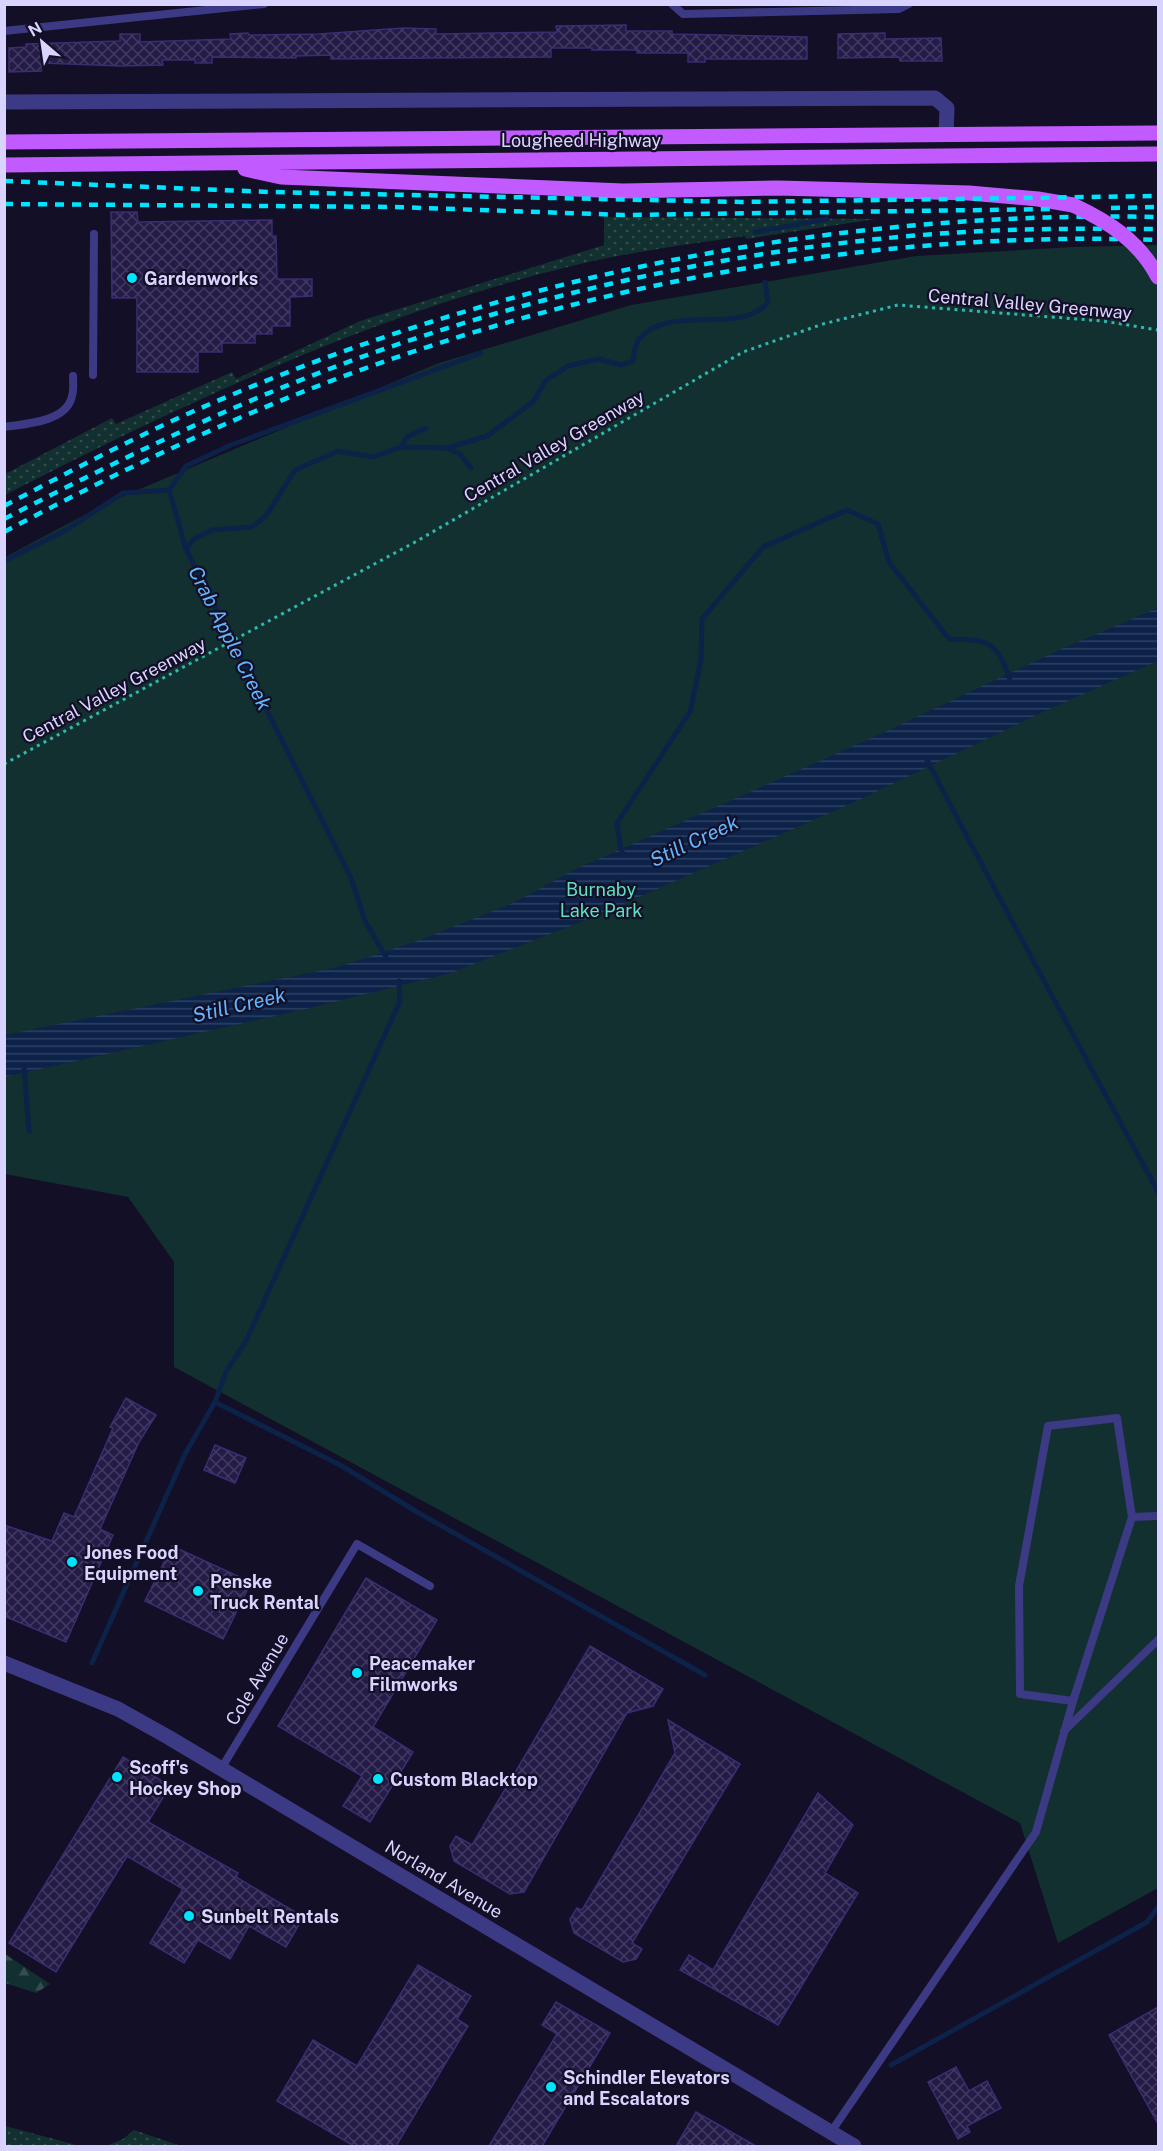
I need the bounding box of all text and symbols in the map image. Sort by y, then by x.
north arrow [12,12,72,72]
text: N [25,18,45,41]
street label: Lougheed Highway [501,130,662,151]
place label: Gardenworks [144,268,258,289]
marker: Gardenworks [125,271,139,285]
street label: Central Valley Greenway [927,285,1133,323]
street label: Central Valley Greenway [460,386,648,506]
water label: Crab Apple Creek [183,562,277,714]
street label: Central Valley Greenway [19,632,210,747]
water label: Still Creek [646,810,742,872]
park label: Burnaby Lake Park [560,879,642,921]
water label: Still Creek [190,983,288,1027]
place label: Jones Food Equipment [84,1542,178,1584]
marker: Jones Food Equipment [65,1555,79,1569]
place label: Penske Truck Rental [210,1571,320,1613]
marker: Penske Truck Rental [191,1584,205,1598]
street label: Cole Avenue [221,1629,293,1729]
place label: Peacemaker Filmworks [369,1653,476,1695]
marker: Peacemaker Filmworks [350,1666,364,1680]
place label: Scoff's Hockey Shop [129,1757,241,1799]
place label: Custom Blacktop [390,1769,538,1790]
marker: Scoff's Hockey Shop [110,1770,124,1784]
marker: Custom Blacktop [371,1772,385,1786]
street label: Norland Avenue [381,1836,507,1922]
place label: Sunbelt Rentals [201,1906,339,1927]
marker: Sunbelt Rentals [182,1909,196,1923]
place label: Schindler Elevators and Escalators [563,2067,730,2109]
marker: Schindler Elevators and Escalators [544,2080,558,2094]

